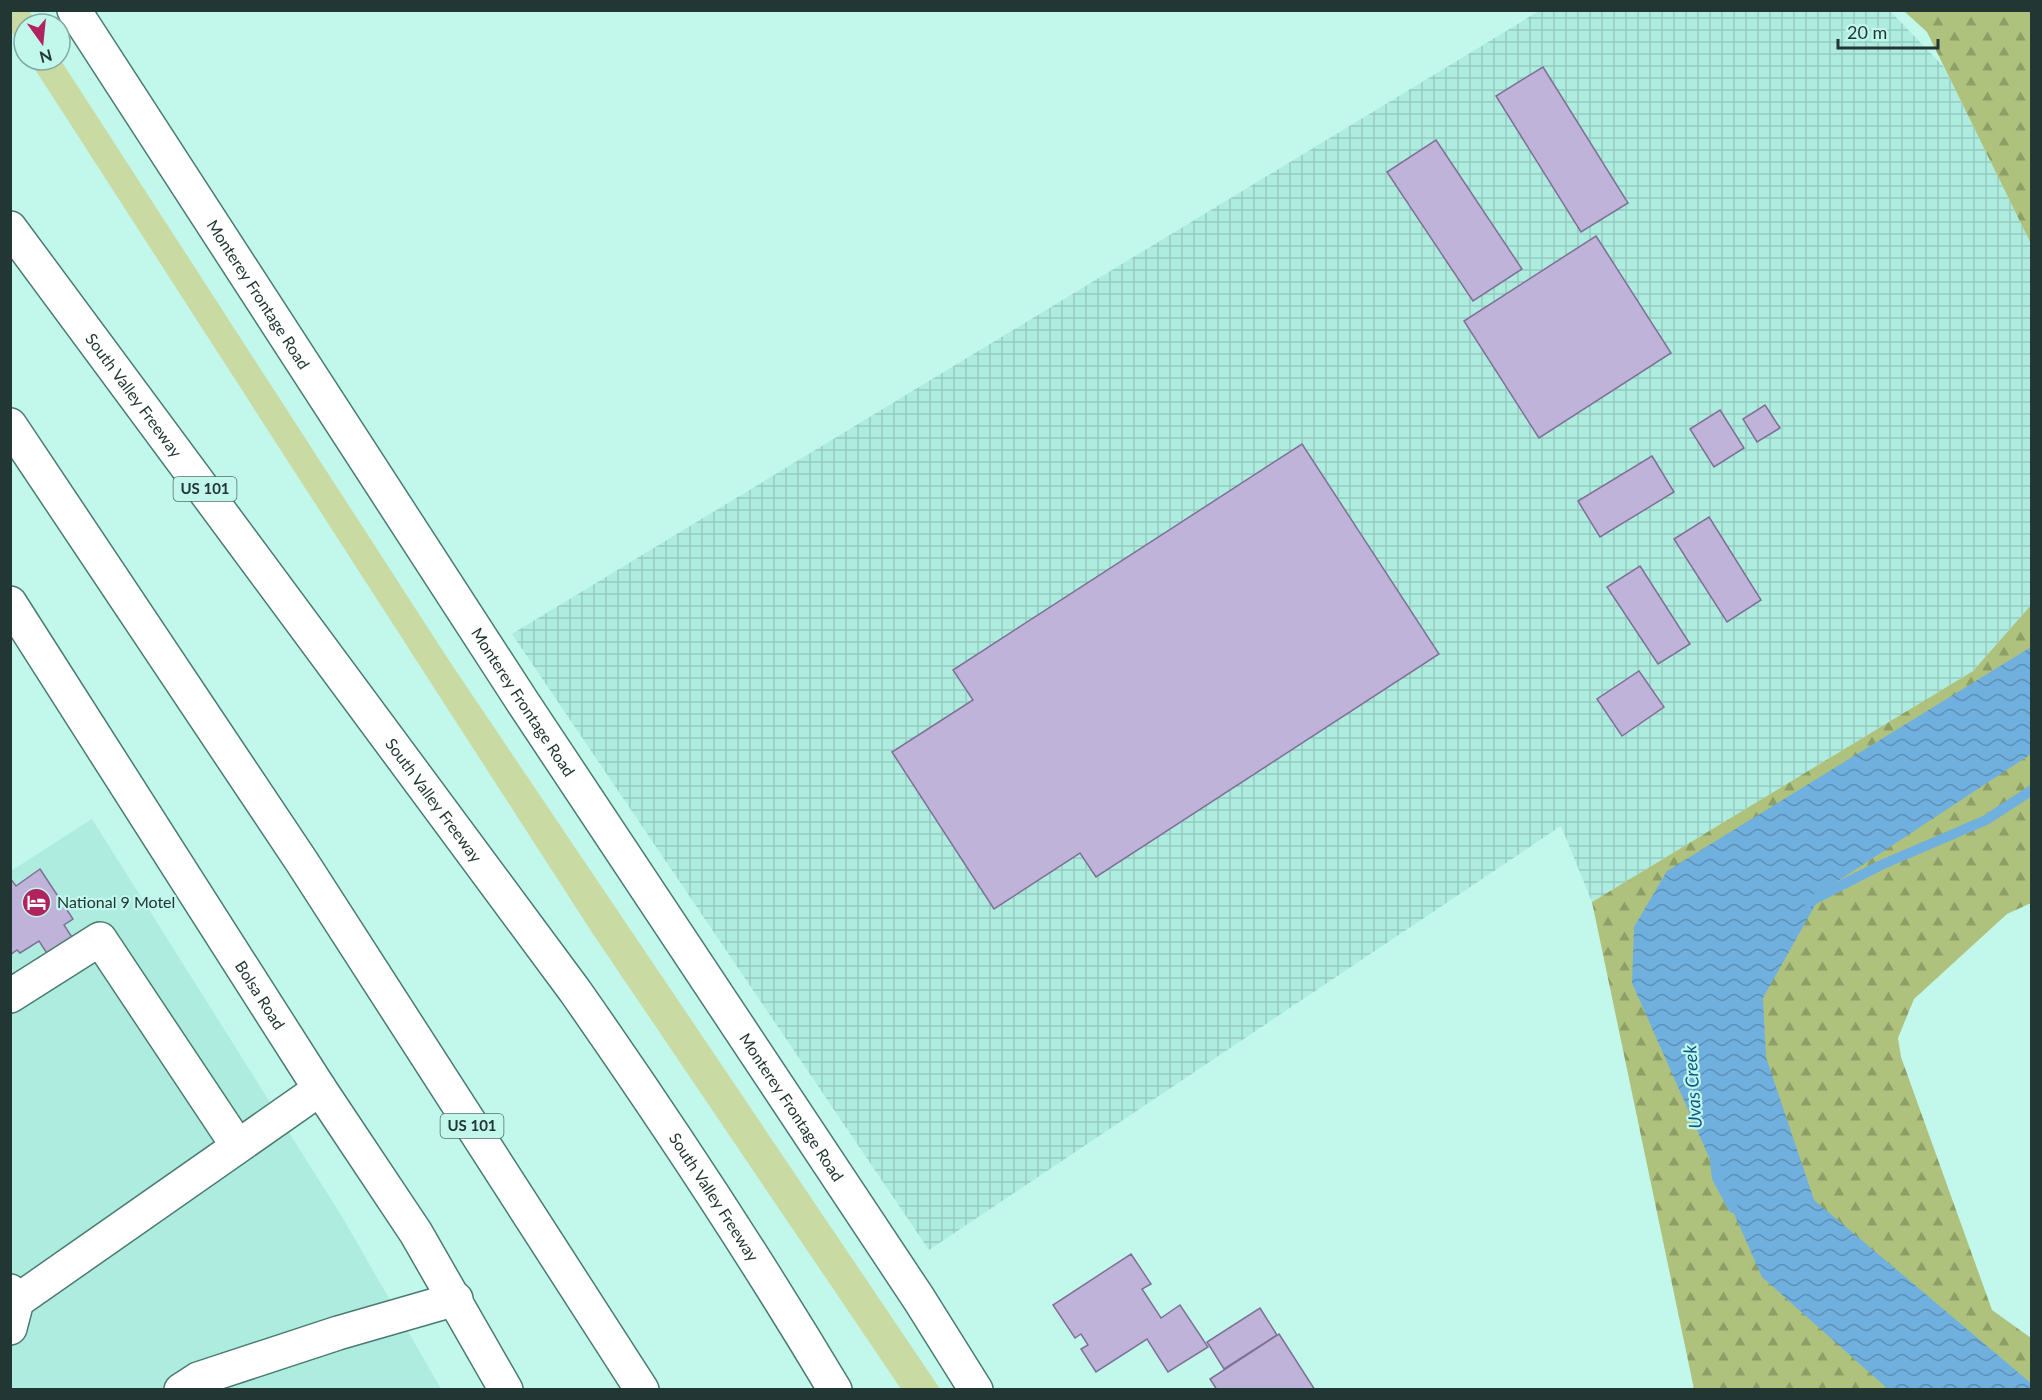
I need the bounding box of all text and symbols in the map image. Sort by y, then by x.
north arrow [12,12,72,72]
scale bar [1838,12,1938,50]
text: 20 m [1847,21,1887,43]
text: N [38,46,54,68]
street label: Monterey Frontage Road [203,216,314,372]
street label: South Valley Freeway [82,329,187,461]
road number: US 101 [174,477,236,501]
street label: Monterey Frontage Road [468,624,579,780]
street label: South Valley Freeway [382,734,487,866]
hotel icon: National 9 Motel [20,886,52,918]
place label: National 9 Motel [57,892,175,911]
street label: Bolsa Road [232,957,289,1033]
street label: Monterey Frontage Road [736,1029,848,1185]
water label: Uvas Creek [1678,1044,1706,1130]
road number: US 101 [440,1114,504,1138]
street label: South Valley Freeway [666,1129,764,1265]

